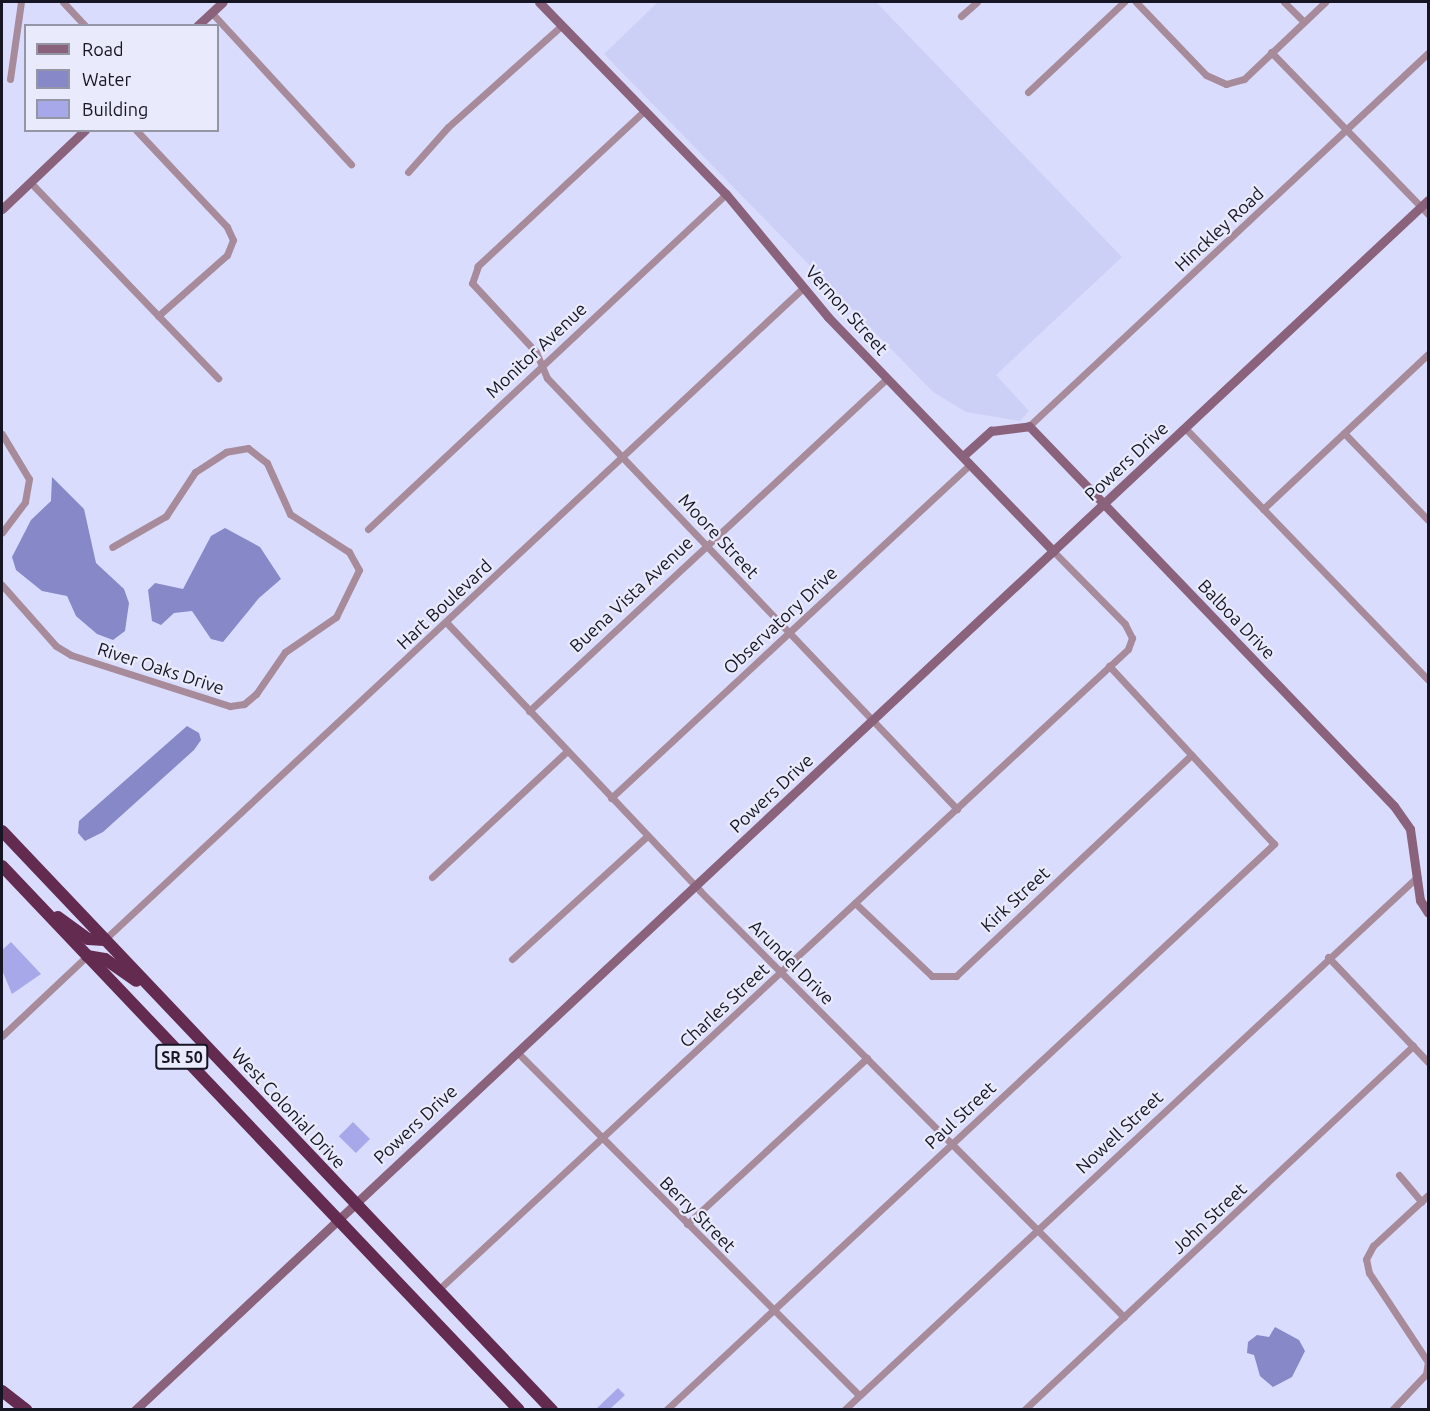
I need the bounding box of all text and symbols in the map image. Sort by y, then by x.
legend [24,24,219,132]
text: Road [82,39,124,59]
text: Water [82,69,131,89]
text: Building [82,99,148,119]
street label: Hinckley Road [1170,182,1268,276]
street label: Vernon Street [801,261,893,359]
street label: Monitor Avenue [481,298,591,402]
street label: Powers Drive [1080,417,1172,505]
street label: Moore Street [674,489,764,583]
street label: Buena Vista Avenue [565,531,697,657]
street label: Hart Boulevard [392,554,496,654]
street label: Observatory Drive [719,562,841,678]
street label: Balboa Drive [1194,575,1280,663]
street label: River Oaks Drive [95,637,227,699]
street label: Powers Drive [725,749,817,837]
street label: Kirk Street [976,862,1054,936]
street label: Arundel Drive [745,915,839,1009]
street label: Charles Street [675,958,773,1052]
street label: West Colonial Drive [227,1043,351,1173]
road number: SR 50 [155,1044,209,1070]
street label: Paul Street [920,1077,1000,1153]
street label: Powers Drive [369,1080,461,1168]
street label: Nowell Street [1071,1086,1167,1178]
street label: Berry Street [656,1172,740,1256]
street label: John Street [1167,1178,1251,1258]

